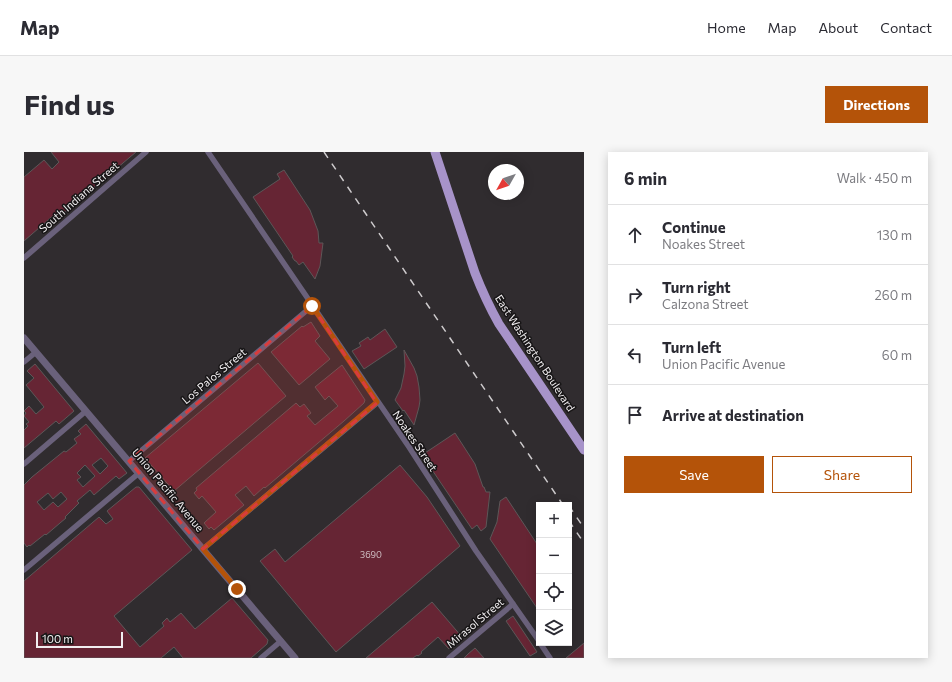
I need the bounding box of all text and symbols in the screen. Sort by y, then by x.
text: Map [20,16,59,39]
text: Home [707,19,746,36]
text: Map [768,19,796,36]
text: About [818,19,858,36]
text: Contact [880,19,932,36]
button: Directions [825,86,928,123]
text: Find us [24,87,115,121]
street label: South Indiana Street [36,158,122,235]
north arrow [488,164,524,200]
text: 6 min [624,168,667,189]
text: Walk · 450 m [837,170,912,186]
text: Continue [662,218,726,236]
icon: ahead [624,224,646,246]
text: 130 m [877,227,912,243]
text: Noakes Street [662,236,745,252]
text: Turn right [662,278,731,296]
icon: right [624,284,646,306]
text: 260 m [875,287,912,303]
street label: East Washington Boulevard [493,292,578,413]
text: Calzona Street [662,296,749,312]
route start [303,297,321,315]
text: Turn left [662,338,721,356]
icon: left [624,344,646,366]
street label: Los Palos Street [179,345,249,406]
text: 60 m [882,347,912,363]
text: Union Pacific Avenue [662,356,785,372]
icon: arrive [624,404,646,426]
text: Arrive at destination [662,406,804,424]
street label: Noakes Street [390,408,441,474]
street label: Union Pacific Avenue [130,445,207,534]
button: Save [624,456,764,493]
button: Share [772,456,912,493]
map controls [536,502,572,646]
button: + [536,502,572,538]
button: − [536,538,572,574]
house number: 3690 [360,549,382,560]
button: locate [536,574,572,610]
route end [228,580,246,598]
street label: Mirasol Street [443,595,506,650]
button: layers [536,610,572,646]
scale bar [36,630,123,649]
text: 100 m [42,632,73,645]

